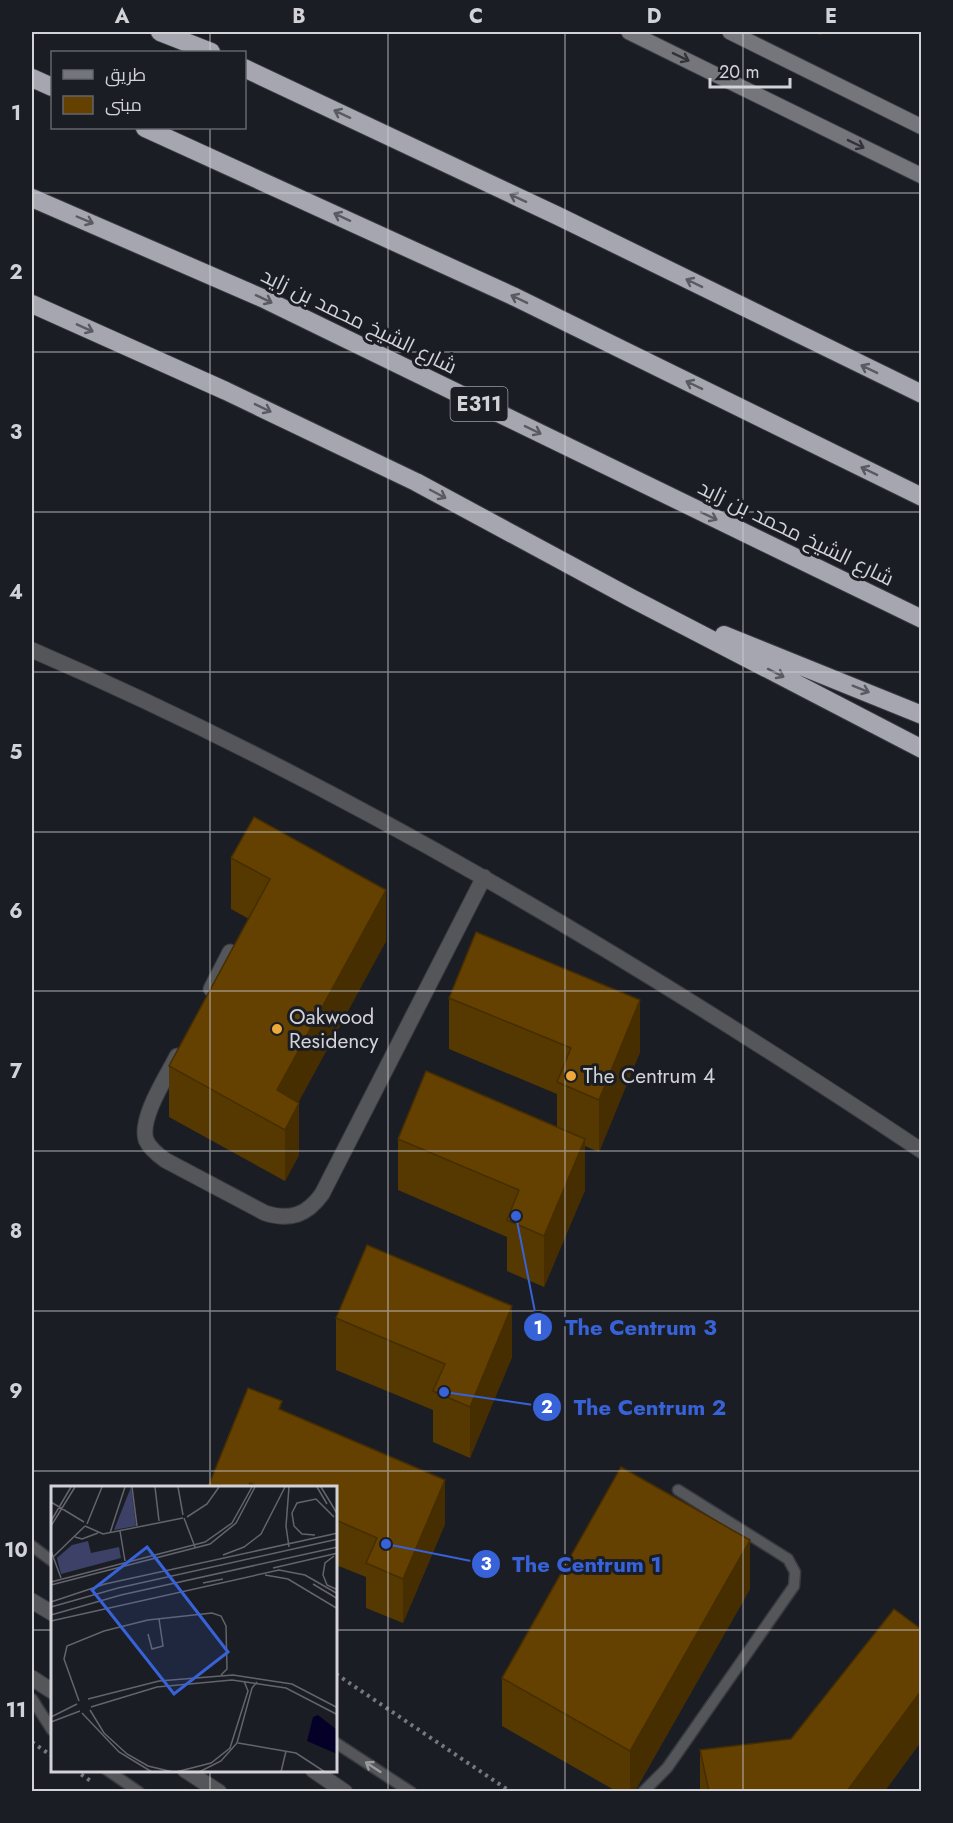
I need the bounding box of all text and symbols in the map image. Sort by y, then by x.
text: A [114,2,130,31]
text: B [292,2,306,31]
text: C [469,2,483,31]
text: D [647,2,661,31]
text: E [825,2,837,31]
legend [51,51,246,129]
scale bar [710,51,790,89]
one-way arrow [672,52,690,64]
text: 20 m [719,59,759,85]
text: طريق [105,62,146,88]
text: مبنى [105,92,142,118]
text: 1 [11,99,21,128]
one-way arrow [334,108,352,120]
one-way arrow [846,139,864,150]
one-way arrow [510,191,528,203]
one-way arrow [334,210,352,222]
one-way arrow [76,215,94,226]
text: 2 [9,258,23,287]
street label: شارع الشيخ محمد بن زايد [256,260,462,382]
one-way arrow [685,276,703,288]
one-way arrow [510,293,528,305]
one-way arrow [254,294,272,306]
one-way arrow [76,322,94,334]
one-way arrow [860,362,878,374]
one-way arrow [685,379,703,391]
road number: E311 [450,387,508,421]
one-way arrow [253,403,271,415]
text: 3 [10,418,22,447]
one-way arrow [524,425,542,437]
one-way arrow [860,465,878,477]
street label: شارع الشيخ محمد بن زايد [693,472,899,594]
one-way arrow [428,489,446,500]
one-way arrow [699,510,717,522]
text: 4 [9,578,23,607]
one-way arrow [766,668,784,679]
one-way arrow [851,684,869,695]
text: 5 [10,738,23,767]
text: 6 [9,897,23,926]
place label: Oakwood Residency [289,1002,379,1056]
marker: Oakwood Residency [270,1022,284,1036]
text: 7 [10,1057,23,1086]
place label: The Centrum 4 [583,1061,715,1091]
marker: The Centrum 4 [564,1069,578,1083]
text: 8 [10,1217,22,1246]
callout: The Centrum 3 [523,1307,729,1347]
text: The Centrum 3 [565,1311,717,1343]
text: 1 [533,1315,543,1341]
text: 9 [9,1377,23,1406]
callout: The Centrum 2 [532,1387,738,1427]
text: The Centrum 2 [574,1391,726,1423]
text: 2 [541,1394,553,1420]
inset map [51,1486,338,1772]
text: 10 [4,1536,28,1565]
callout: The Centrum 1 [471,1544,674,1584]
text: The Centrum 1 [512,1548,662,1580]
text: 3 [480,1551,492,1577]
text: 11 [6,1696,26,1725]
one-way arrow [365,1761,382,1774]

